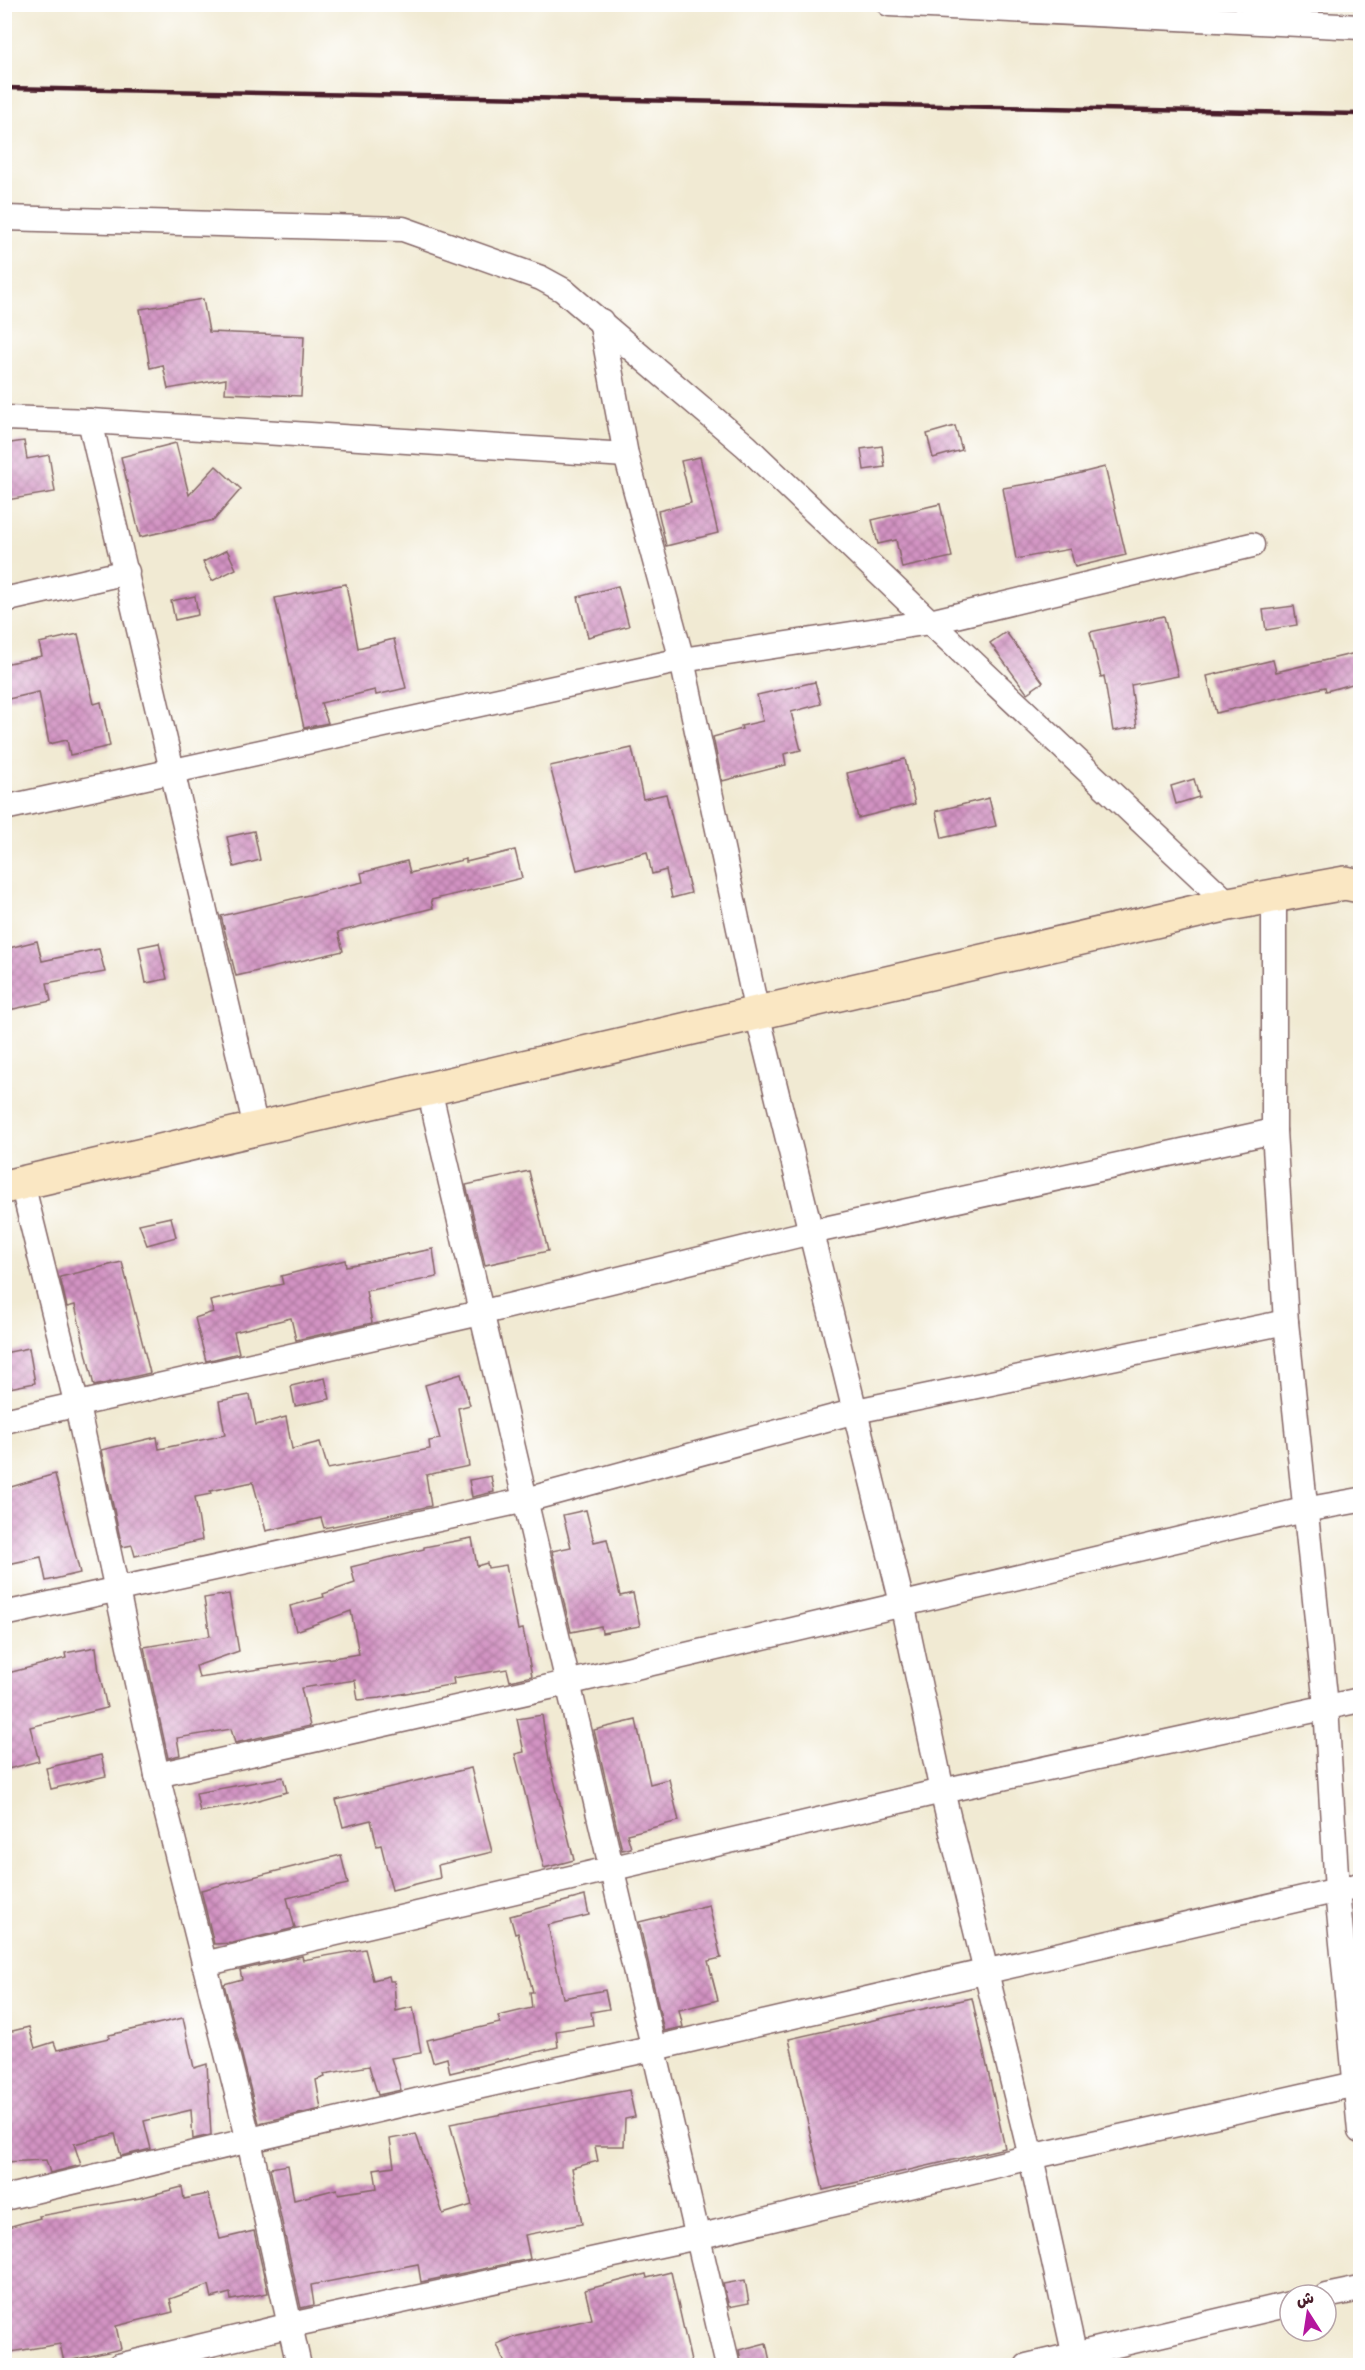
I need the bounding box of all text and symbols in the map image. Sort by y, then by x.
north arrow [1278,2283,1338,2343]
text: ش [1294,2287,1316,2310]

